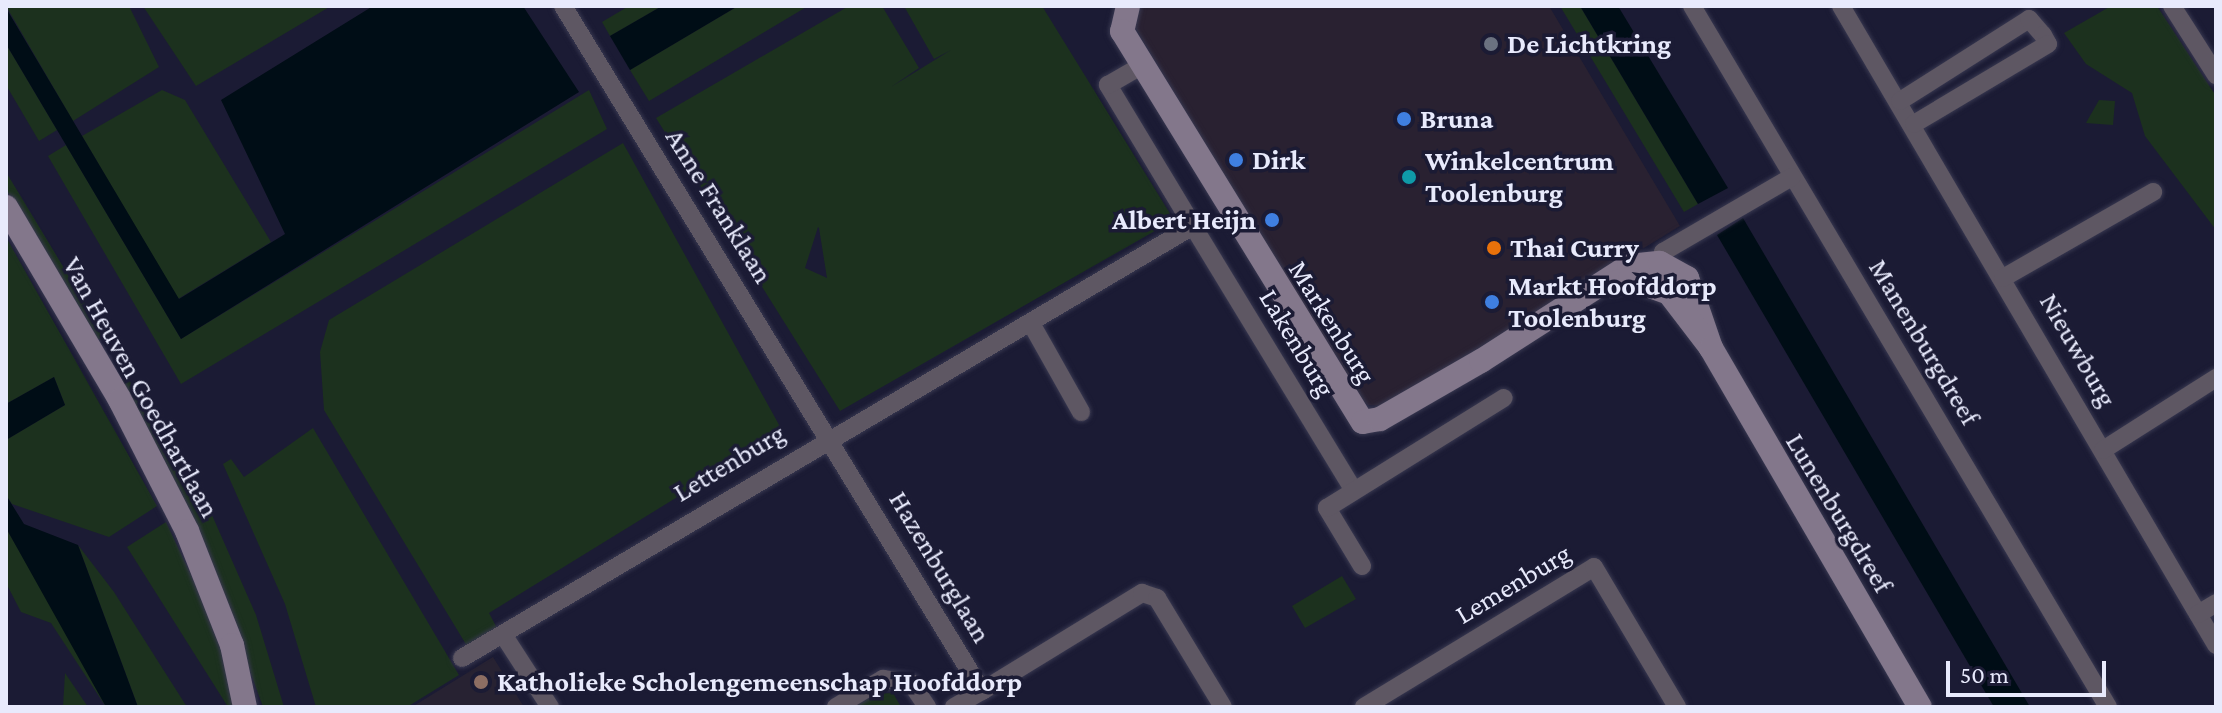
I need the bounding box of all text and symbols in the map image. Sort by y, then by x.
place label: De Lichtkring [1507,27,1671,61]
marker: De Lichtkring [1482,35,1500,53]
place label: Bruna [1420,102,1493,136]
marker: Bruna [1395,110,1413,128]
street label: Anne Franklaan [658,122,780,290]
place label: Dirk [1252,143,1306,177]
place label: Winkelcentrum Toolenburg [1425,144,1614,210]
marker: Dirk [1227,151,1245,169]
marker: Winkelcentrum Toolenburg [1400,168,1418,186]
place label: Albert Heijn [1112,203,1256,237]
marker: Albert Heijn [1263,211,1281,229]
place label: Thai Curry [1510,231,1639,265]
marker: Thai Curry [1485,239,1503,257]
street label: Van Heuven Goedhartlaan [55,251,227,523]
street label: Manenburgdreef [1861,253,1987,431]
street label: Markenburg [1281,254,1383,390]
place label: Markt Hoofddorp Toolenburg [1508,269,1717,335]
street label: Lakenburg [1252,283,1342,403]
street label: Nieuwburg [2032,287,2124,413]
marker: Markt Hoofddorp Toolenburg [1483,293,1501,311]
street label: Lettenburg [667,417,791,509]
street label: Lunenburgdreef [1778,427,1900,599]
street label: Hazenburglaan [882,485,998,649]
street label: Lemenburg [1449,537,1577,631]
scale bar [1950,645,2110,695]
text: 50 m [1960,661,2009,688]
place label: Katholieke Scholengemeenschap Hoofddorp [497,665,1022,699]
marker: Katholieke Scholengemeenschap Hoofddorp [472,673,490,691]

